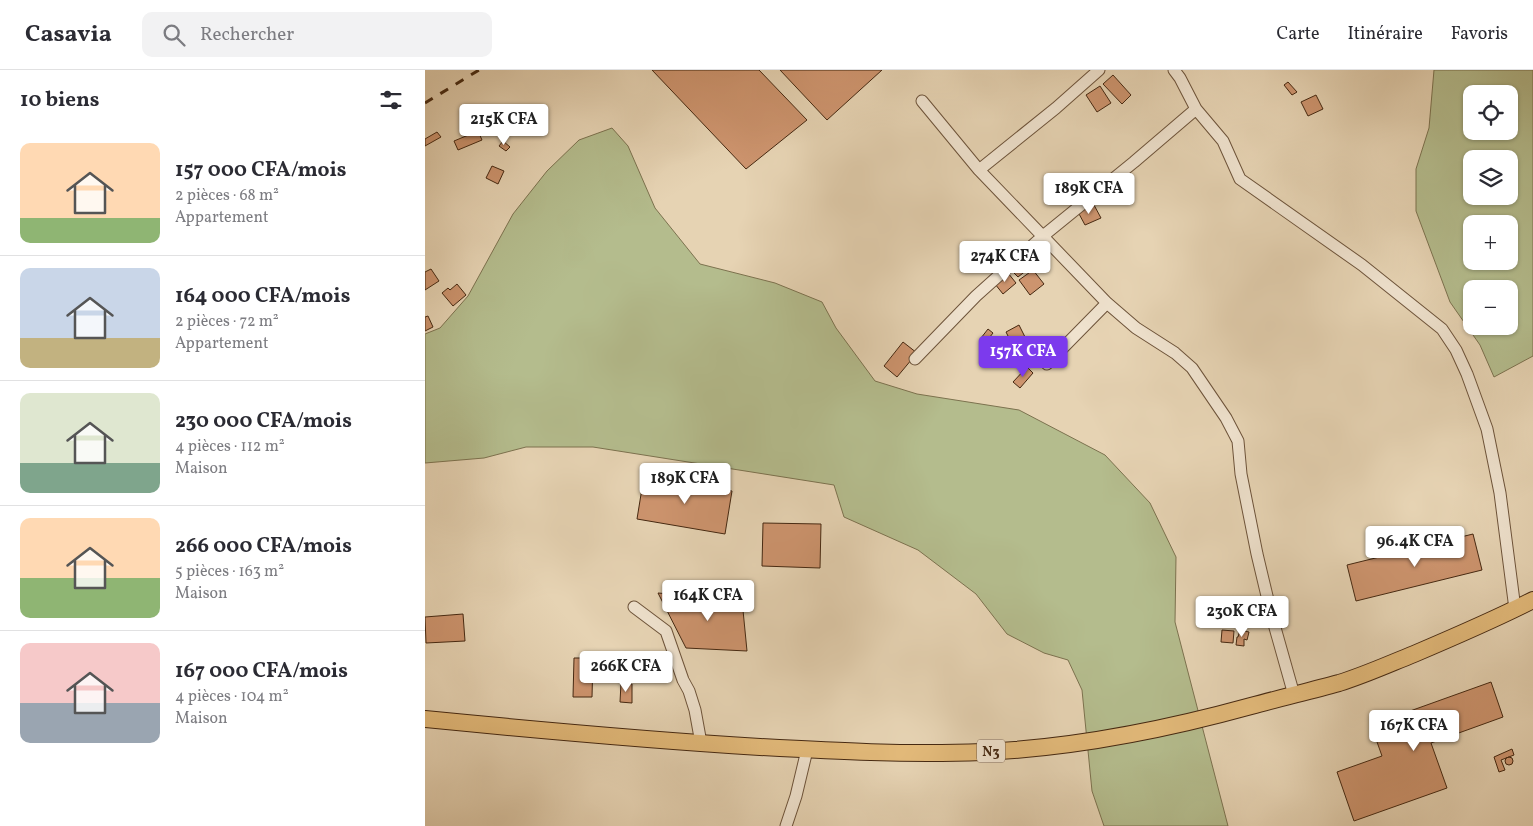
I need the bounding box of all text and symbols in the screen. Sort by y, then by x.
search box [142,12,492,57]
text: Casavia [25,18,112,52]
icon: search [160,21,188,49]
text: Rechercher [200,22,294,48]
text: Carte [1276,22,1319,47]
text: Itinéraire [1347,22,1423,47]
text: Favoris [1451,22,1508,47]
map controls [1463,85,1518,335]
button: locate [1463,85,1518,140]
text: 10 biens [20,86,99,115]
icon: filters [377,86,405,114]
pin: 215K CFA [452,104,556,146]
text: 215K CFA [470,109,538,131]
button: layers [1463,150,1518,205]
text: 157 000 CFA/mois [175,156,347,185]
icon: home [60,163,120,223]
pin: 189K CFA [1037,172,1141,215]
text: 189K CFA [1055,178,1123,200]
text: 2 pièces · 68 m² [175,185,279,207]
text: Appartement [175,207,269,229]
button: + [1463,215,1518,270]
pin: 274K CFA [953,240,1057,283]
text: 274K CFA [970,246,1040,268]
button: − [1463,280,1518,335]
text: 164 000 CFA/mois [175,282,350,311]
icon: home [60,288,120,348]
text: 2 pièces · 72 m² [175,311,279,333]
text: Appartement [175,333,269,355]
pin: 157K CFA [971,336,1075,378]
text: 157K CFA [990,341,1056,363]
text: 230 000 CFA/mois [175,407,352,436]
icon: home [60,413,120,473]
text: 4 pièces · 112 m² [175,436,285,458]
text: Maison [175,458,228,480]
pin: 189K CFA [633,462,737,505]
text: 189K CFA [651,468,719,490]
pin: 96.4K CFA [1358,526,1472,568]
text: 96.4K CFA [1376,531,1454,553]
text: 266 000 CFA/mois [175,532,352,561]
icon: home [60,538,120,598]
text: 5 pièces · 163 m² [175,561,284,583]
pin: 164K CFA [656,580,760,622]
text: Maison [175,583,228,605]
text: 164K CFA [673,585,743,607]
pin: 230K CFA [1190,596,1294,638]
text: 230K CFA [1207,601,1277,623]
pin: 266K CFA [574,650,678,693]
text: 266K CFA [591,656,661,678]
text: 167 000 CFA/mois [175,657,348,686]
icon: home [60,663,120,723]
text: 4 pièces · 104 m² [175,686,289,708]
text: Maison [175,708,228,730]
pin: 167K CFA [1362,710,1466,752]
text: 167K CFA [1380,715,1448,737]
road number: N3 [977,739,1005,762]

